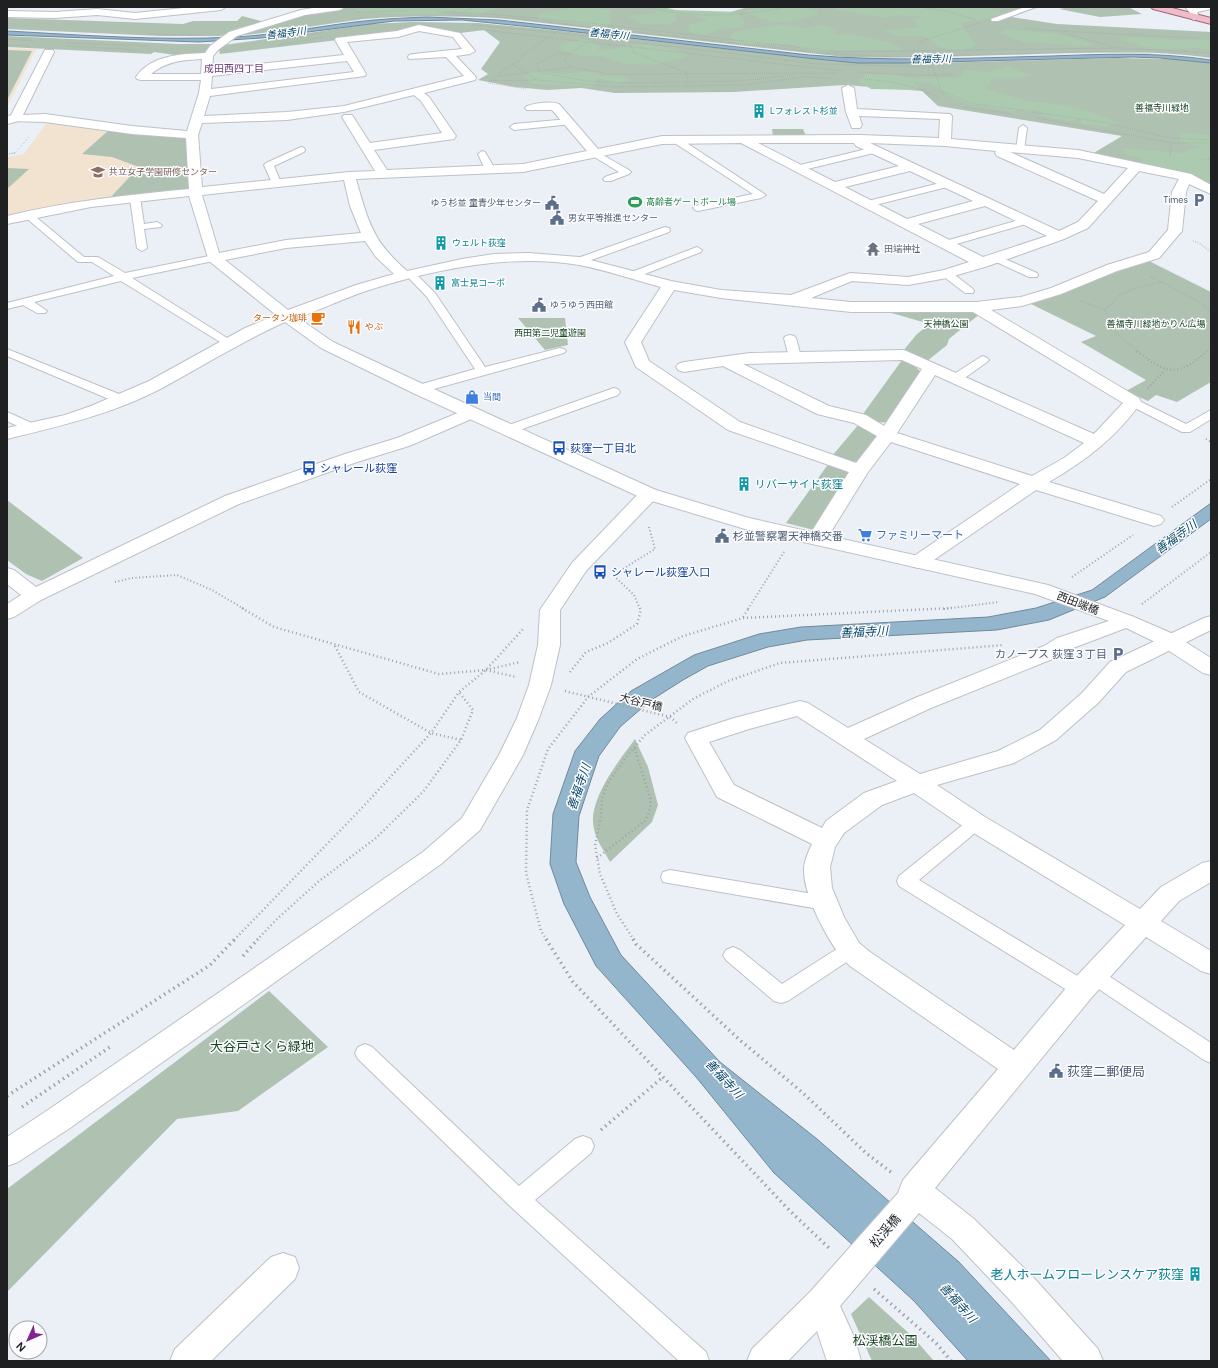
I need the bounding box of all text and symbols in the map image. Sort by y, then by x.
water label: 善福寺川 [265,24,308,42]
water label: 善福寺川 [588,25,631,43]
water label: 善福寺川 [911,52,952,66]
district label: 成田西四丁目 [204,62,264,75]
park label: 善福寺川緑地 [1135,102,1189,114]
building icon: Lフォレスト杉並 [751,103,767,119]
place label: Lフォレスト杉並 [770,105,838,117]
school or university icon: 共立女子学園研修センター [90,164,106,180]
place label: 共立女子学園研修センター [109,166,217,178]
parking icon: Times [1191,192,1207,208]
sports icon: 高齢者ゲートボール場 [627,194,643,210]
place label: Times [1163,194,1188,206]
public building icon: ゆう杉並 童青少年センター [544,195,560,211]
place label: 高齢者ゲートボール場 [646,196,736,208]
place label: ゆう杉並 童青少年センター [431,197,541,209]
public building icon: 男女平等推進センター [549,210,565,226]
place label: 男女平等推進センター [568,212,658,224]
building icon: ウェルト荻窪 [433,235,449,251]
place label: ウェルト荻窪 [452,237,506,249]
temple icon: 田端神社 [865,241,881,257]
place label: 田端神社 [884,243,920,255]
building icon: 富士見コーポ [432,275,448,291]
place label: 富士見コーポ [451,277,505,289]
public building icon: ゆうゆう西田館 [531,297,547,313]
place label: ゆうゆう西田館 [550,299,613,311]
cafe icon: タータン珈琲 [310,310,326,326]
place label: タータン珈琲 [253,312,307,324]
park label: 天神橋公園 [923,318,969,330]
park label: 善福寺川緑地かりん広場 [1106,318,1206,330]
restaurant icon: やぶ [346,319,362,335]
place label: やぶ [365,321,383,333]
park label: 西田第二児童遊園 [514,327,586,339]
shop icon: 当間 [464,389,480,405]
place label: 当間 [483,391,501,403]
bus stop icon: 荻窪一丁目北 [551,440,567,456]
place label: 荻窪一丁目北 [570,441,636,455]
bus stop icon: シャレール荻窪 [301,460,317,476]
place label: シャレール荻窪 [320,461,397,475]
building icon: リバーサイド荻窪 [736,476,752,492]
place label: リバーサイド荻窪 [755,477,843,491]
water label: 善福寺川 [1152,515,1202,558]
supermarket icon: ファミリーマート [857,527,873,543]
public building icon: 杉並警察署天神橋交番 [714,528,730,544]
place label: ファミリーマート [876,528,964,542]
place label: 杉並警察署天神橋交番 [733,529,843,543]
bus stop icon: シャレール荻窪入口 [592,564,608,580]
place label: シャレール荻窪入口 [611,565,710,579]
street label: 西田端橋 [1055,589,1101,617]
water label: 善福寺川 [840,623,890,641]
parking icon: カノープス 荻窪３丁目 [1110,646,1126,662]
place label: カノープス 荻窪３丁目 [995,647,1107,661]
street label: 大谷戸橋 [618,690,664,714]
water label: 善福寺川 [564,760,595,812]
park label: 大谷戸さくら緑地 [210,1038,314,1055]
water label: 善福寺川 [702,1056,748,1103]
public building icon: 荻窪二郵便局 [1048,1063,1064,1079]
place label: 荻窪二郵便局 [1067,1063,1145,1080]
street label: 松渓橋 [866,1211,904,1251]
place label: 老人ホームフローレンスケア荻窪 [990,1266,1184,1283]
building icon: 老人ホームフローレンスケア荻窪 [1187,1266,1203,1282]
water label: 善福寺川 [936,1280,981,1328]
north arrow [8,1320,48,1360]
park label: 松渓橋公園 [852,1332,918,1349]
text: N [13,1339,29,1355]

